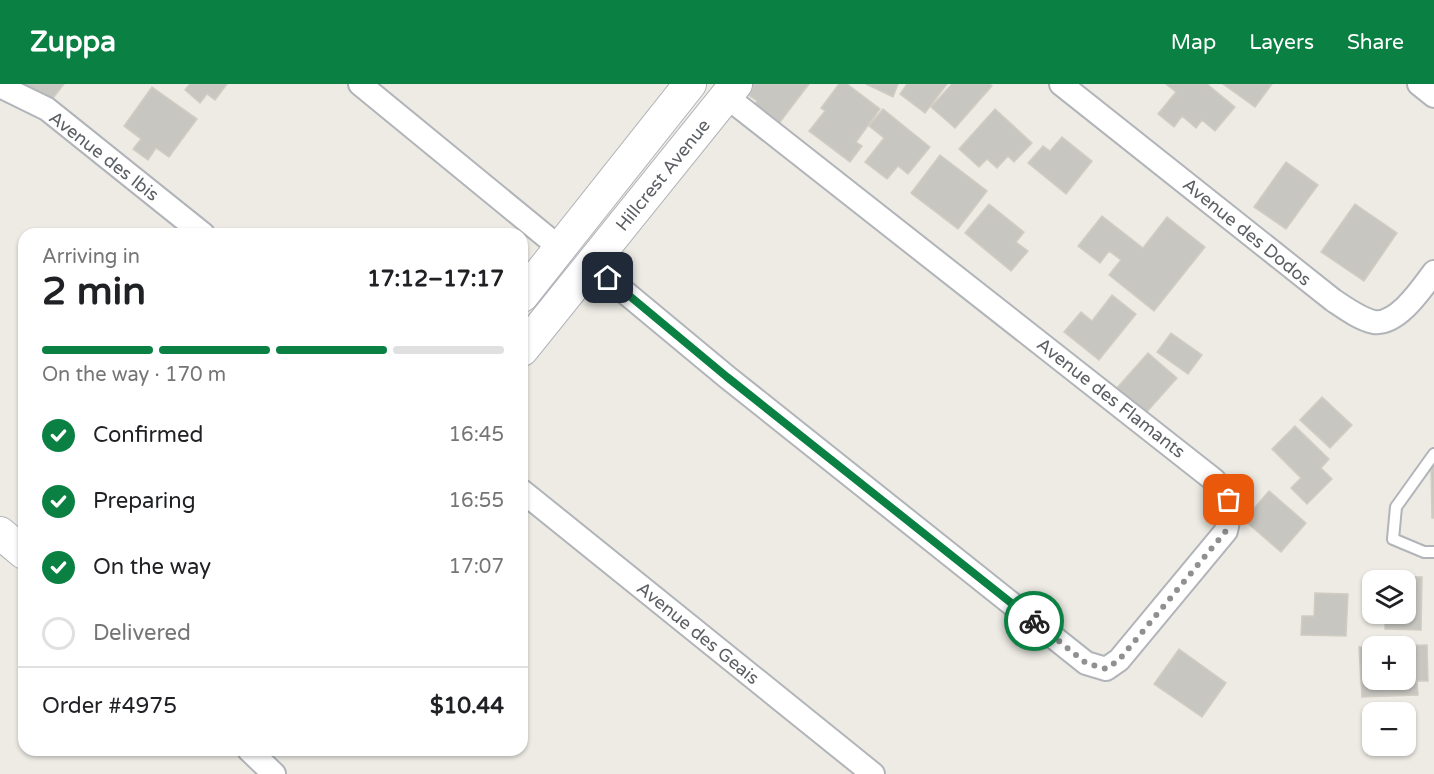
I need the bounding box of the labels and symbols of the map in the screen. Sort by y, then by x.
street label: Avenue des Ibis [45,106,163,206]
street label: Hillcrest Avenue [611,115,715,235]
street label: Avenue des Dodos [1178,173,1316,291]
pin [582,252,633,303]
street label: Avenue des Flamants [1032,333,1190,463]
pin [1203,474,1254,525]
street label: Avenue des Geais [632,577,764,689]
courier [1004,591,1064,651]

